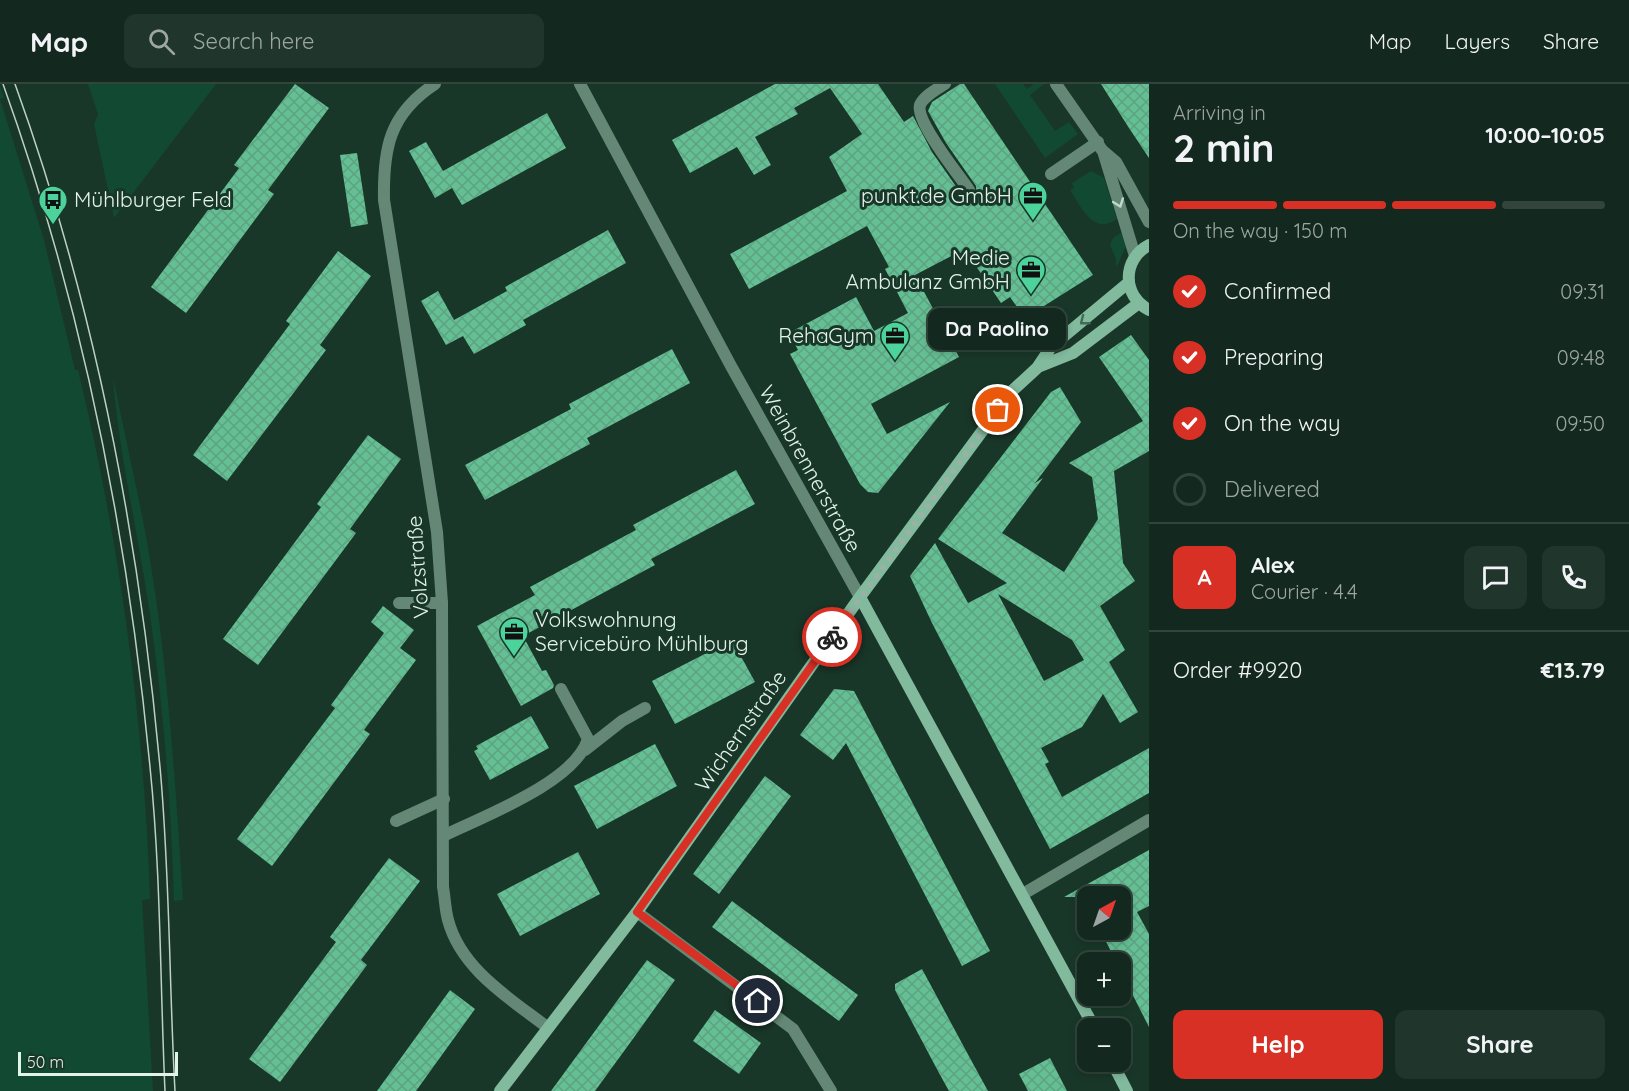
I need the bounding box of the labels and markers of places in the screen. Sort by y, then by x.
office icon: punkt.de GmbH [1017,180,1049,222]
place label: punkt.de GmbH [861,182,1012,208]
bus stop icon: Mühlburger Feld [37,184,69,226]
place label: Mühlburger Feld [74,186,232,212]
place label: Medie Ambulanz GmbH [846,244,1010,294]
office icon: Medie Ambulanz GmbH [1015,254,1047,296]
callout: Da Paolino [929,308,1067,350]
office icon: RehaGym [879,320,911,362]
place label: RehaGym [778,322,874,348]
pin [972,384,1023,435]
place label: Volkswohnung Servicebüro Mühlburg [535,606,749,656]
office icon: Volkswohnung Servicebüro Mühlburg [498,616,530,658]
pin [732,975,783,1026]

